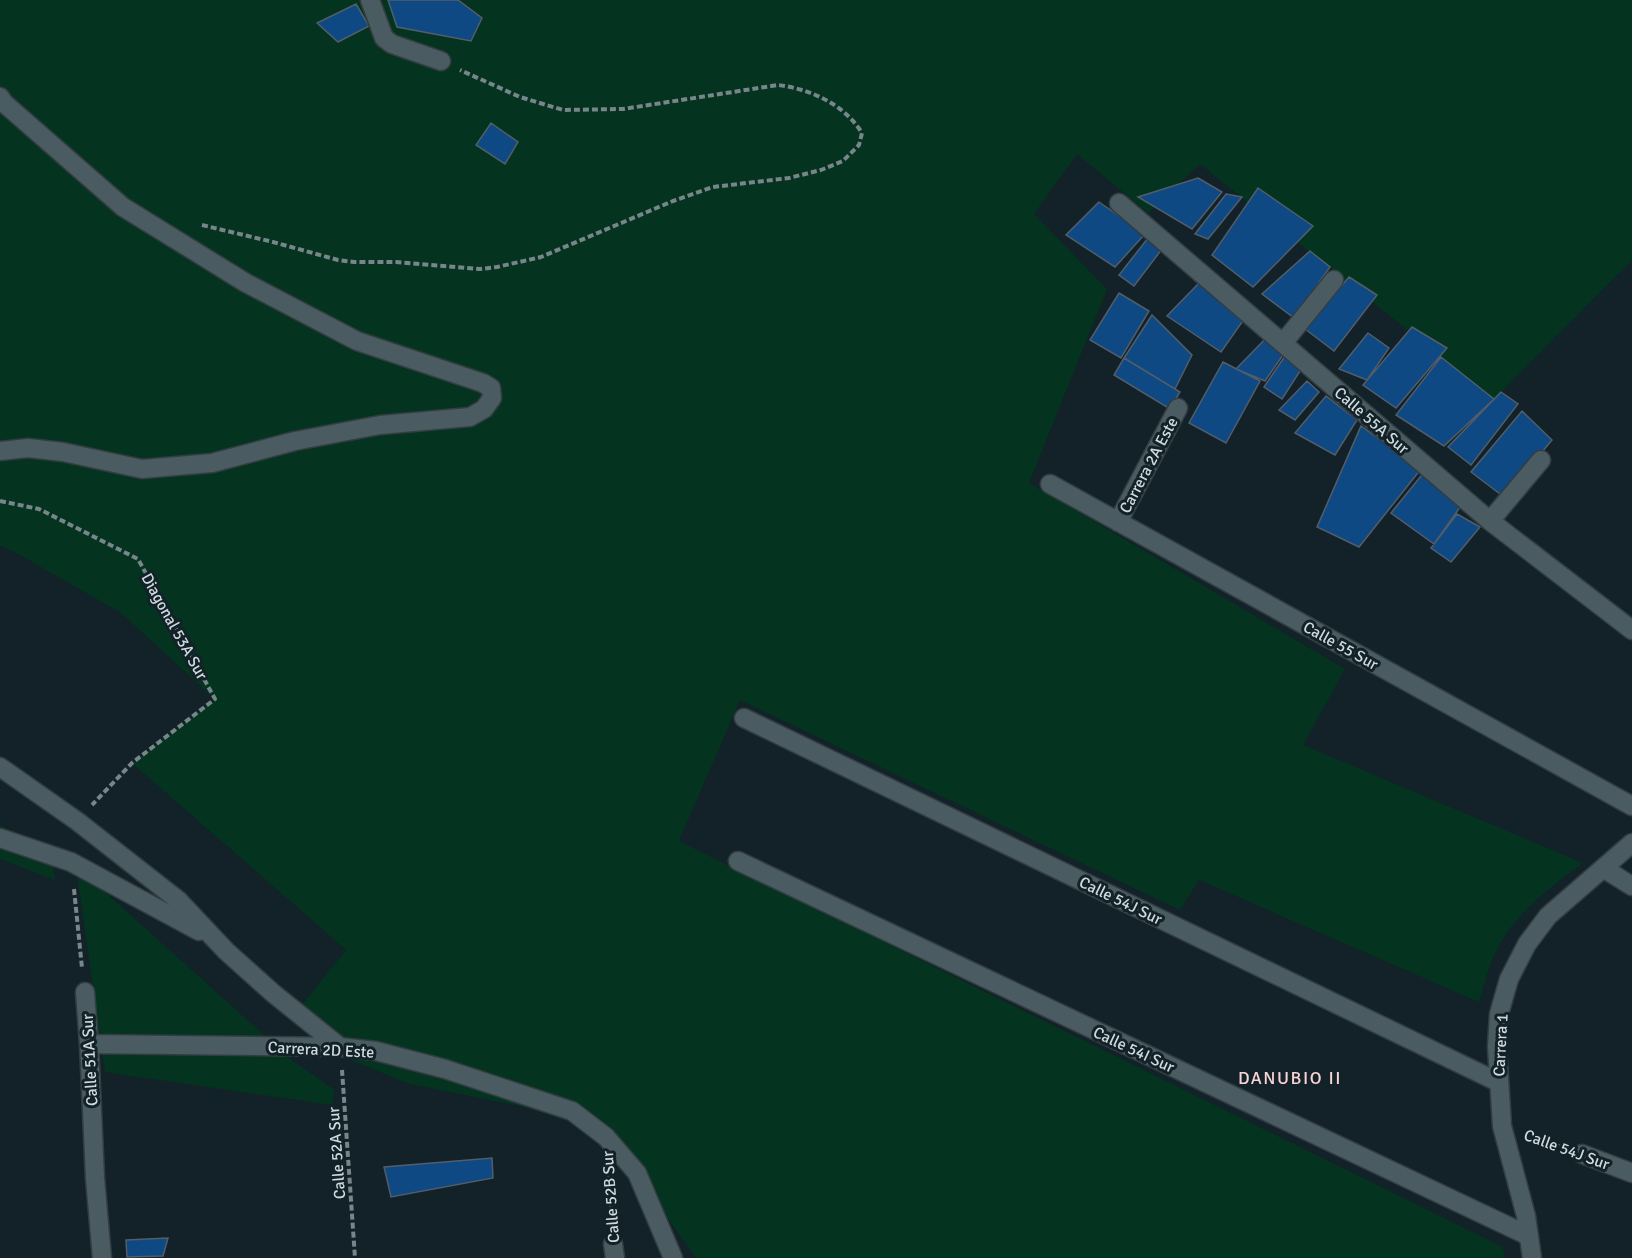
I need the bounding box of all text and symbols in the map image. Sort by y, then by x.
street label: Calle 55A Sur [1330,383,1413,459]
street label: Carrera 2A Este [1115,414,1183,517]
street label: Diagonal 53A Sur [137,570,212,683]
street label: Calle 55 Sur [1300,617,1382,675]
street label: Calle 54J Sur [1076,872,1165,930]
street label: Calle 51A Sur [78,1013,102,1107]
street label: Carrera 1 [1489,1013,1513,1077]
street label: Calle 54I Sur [1090,1022,1177,1077]
street label: Carrera 2D Este [267,1037,375,1063]
district label: DANUBIO II [1238,1067,1342,1089]
street label: Calle 52A Sur [324,1106,350,1200]
street label: Calle 54J Sur [1521,1125,1612,1175]
street label: Calle 52B Sur [598,1150,624,1244]

